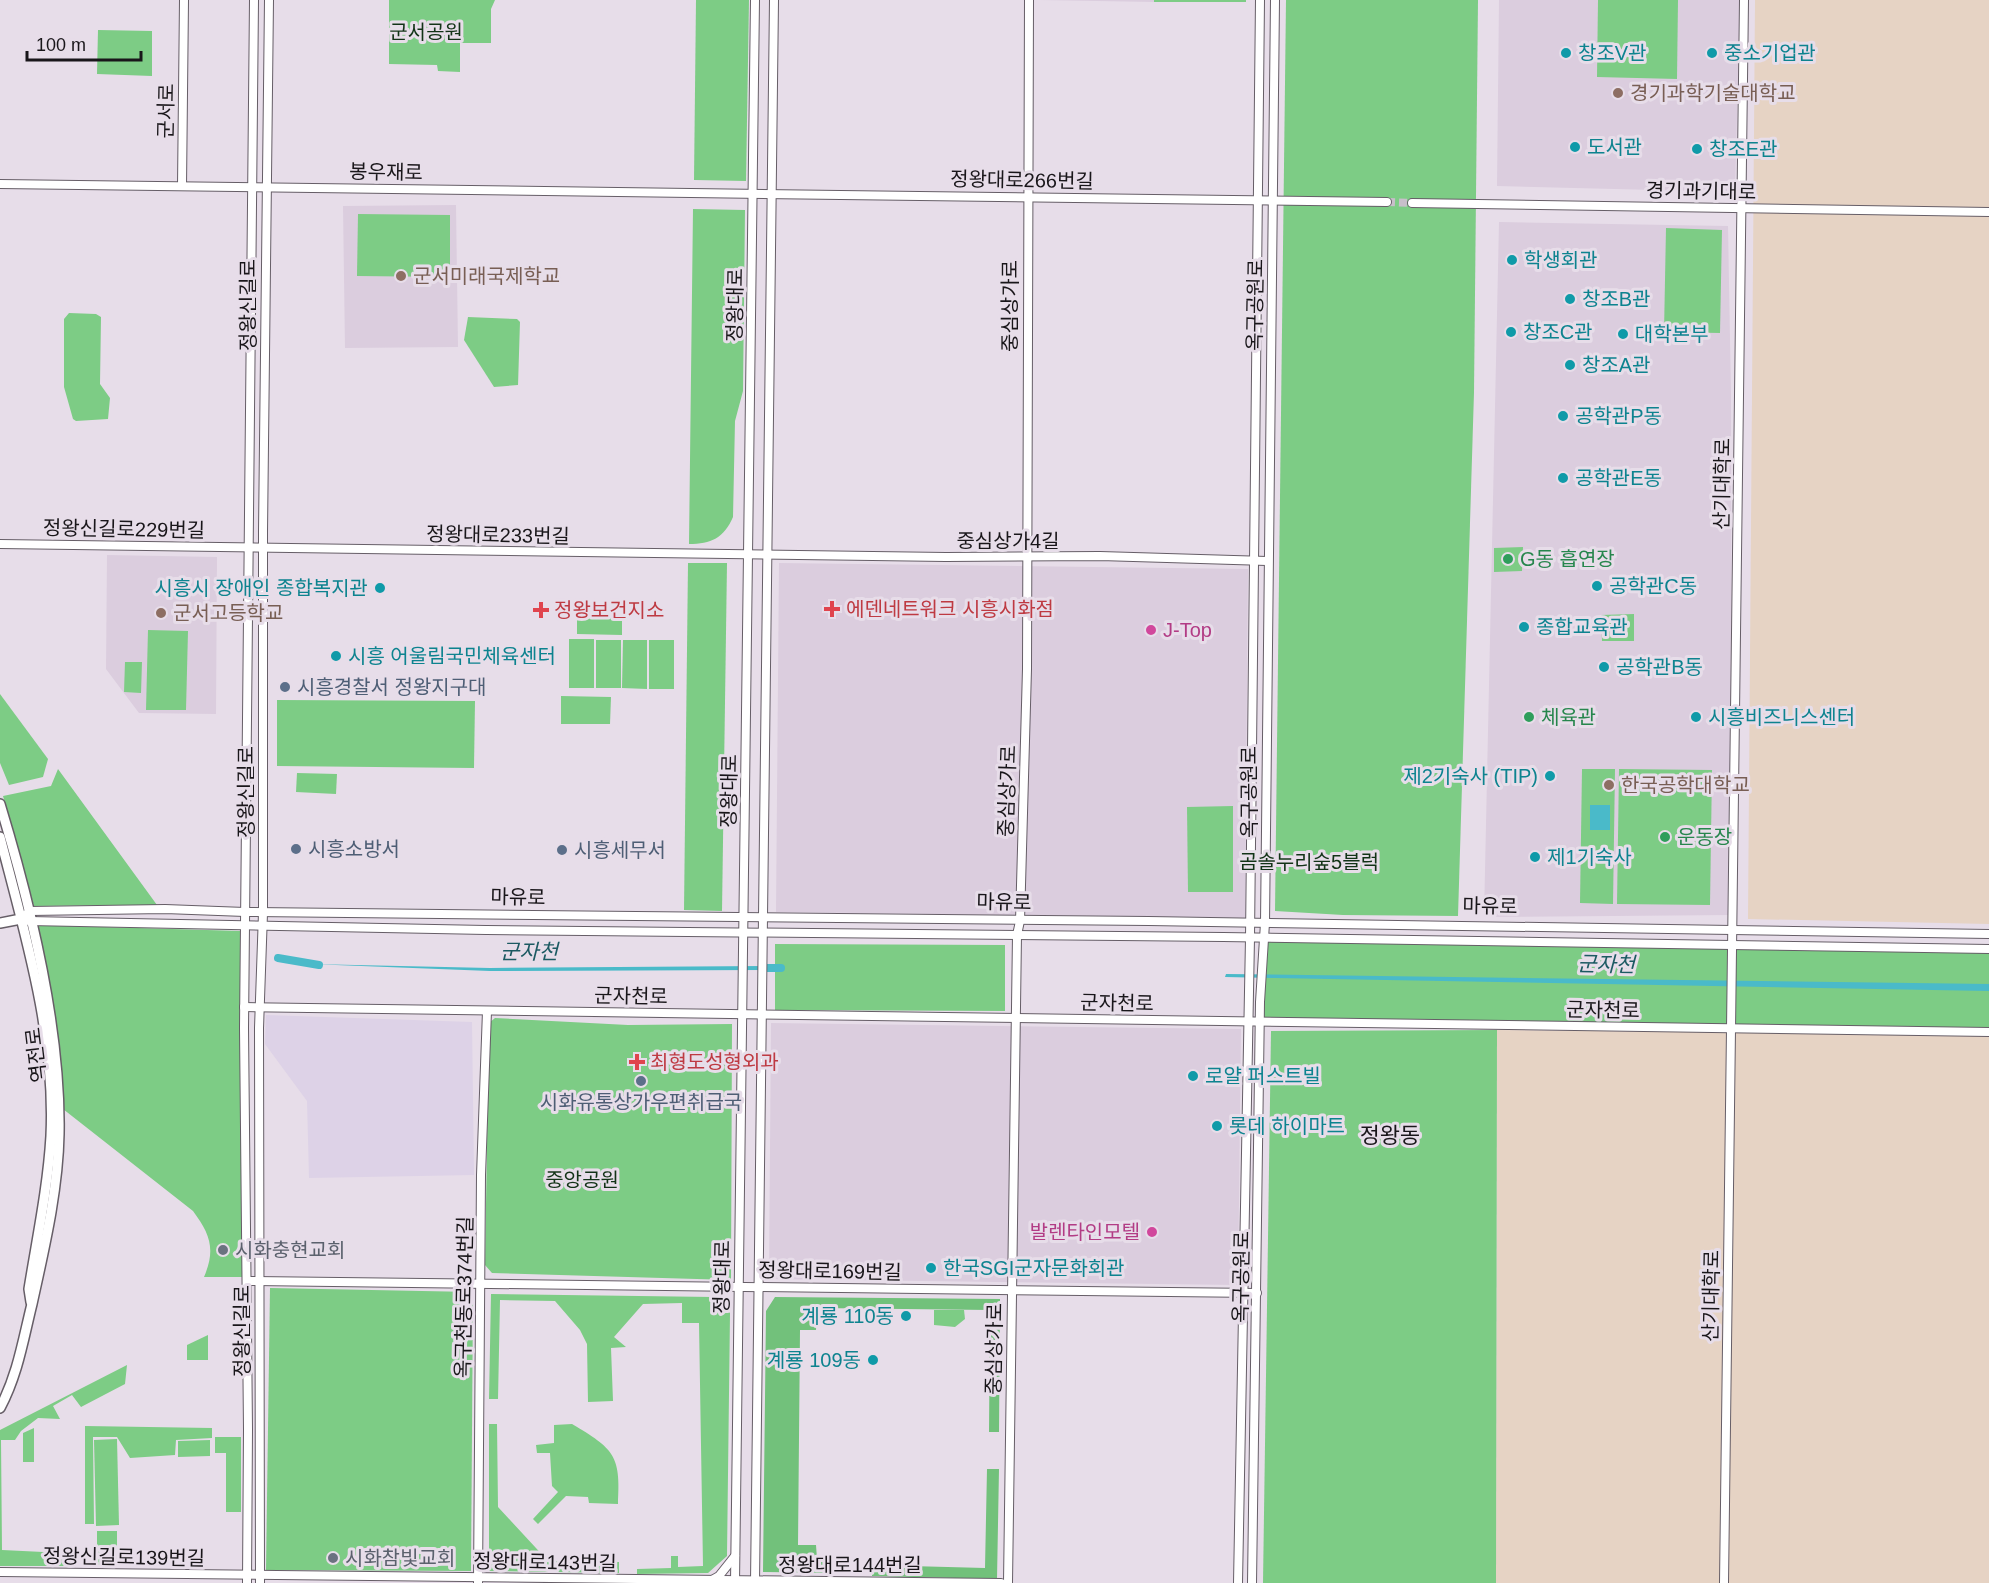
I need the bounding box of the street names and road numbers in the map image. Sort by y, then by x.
street label: 군서로 [155,83,177,139]
street label: 봉우재로 [349,160,423,184]
street label: 정왕대로266번길 [950,168,1094,192]
street label: 경기과기대로 [1646,179,1756,203]
street label: 정왕신길로 [237,259,259,351]
street label: 옥구공원로 [1243,259,1267,351]
street label: 중심상가로 [999,260,1021,352]
street label: 정왕대로 [723,268,747,342]
street label: 산기대학로 [1710,438,1734,530]
street label: 정왕신길로229번길 [43,517,205,541]
street label: 정왕대로233번길 [426,523,570,547]
street label: 중심상가4길 [956,530,1060,552]
street label: 중심상가로 [994,745,1020,837]
street label: 정왕신길로 [235,746,257,838]
street label: 옥구공원로 [1238,746,1260,838]
street label: 정왕대로 [717,754,741,828]
street label: 마유로 [490,886,546,908]
street label: 마유로 [976,891,1032,913]
street label: 마유로 [1462,895,1518,917]
street label: 군자천로 [594,984,668,1008]
street label: 군자천로 [1080,991,1154,1015]
street label: 군자천로 [1566,998,1640,1022]
street label: 역전로 [22,1026,50,1084]
street label: 옥구천동로374번길 [452,1216,476,1378]
street label: 옥구공원로 [1229,1231,1253,1323]
street label: 정왕대로 [710,1240,734,1314]
street label: 산기대학로 [1699,1250,1723,1342]
street label: 정왕대로169번길 [758,1259,902,1283]
street label: 정왕신길로 [231,1285,253,1377]
street label: 중심상가로 [982,1303,1006,1395]
street label: 정왕신길로139번길 [43,1545,205,1569]
street label: 정왕대로143번길 [473,1550,617,1574]
street label: 정왕대로144번길 [778,1554,922,1576]

